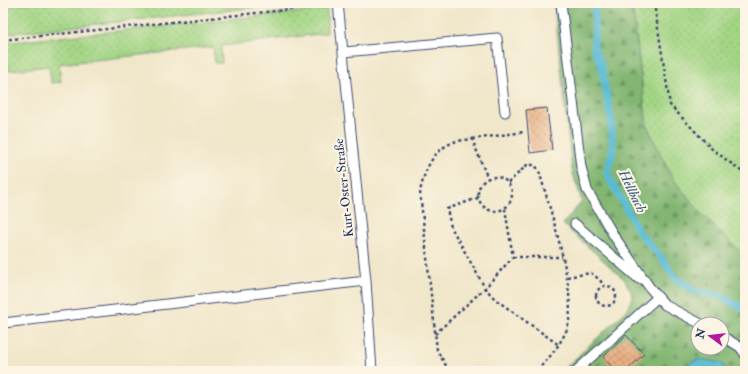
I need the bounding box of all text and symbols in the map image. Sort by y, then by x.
street label: Kurt-Oster-Straße [331,137,357,238]
water label: Hellbach [614,166,650,216]
north arrow [690,316,730,356]
text: N [693,326,709,341]

